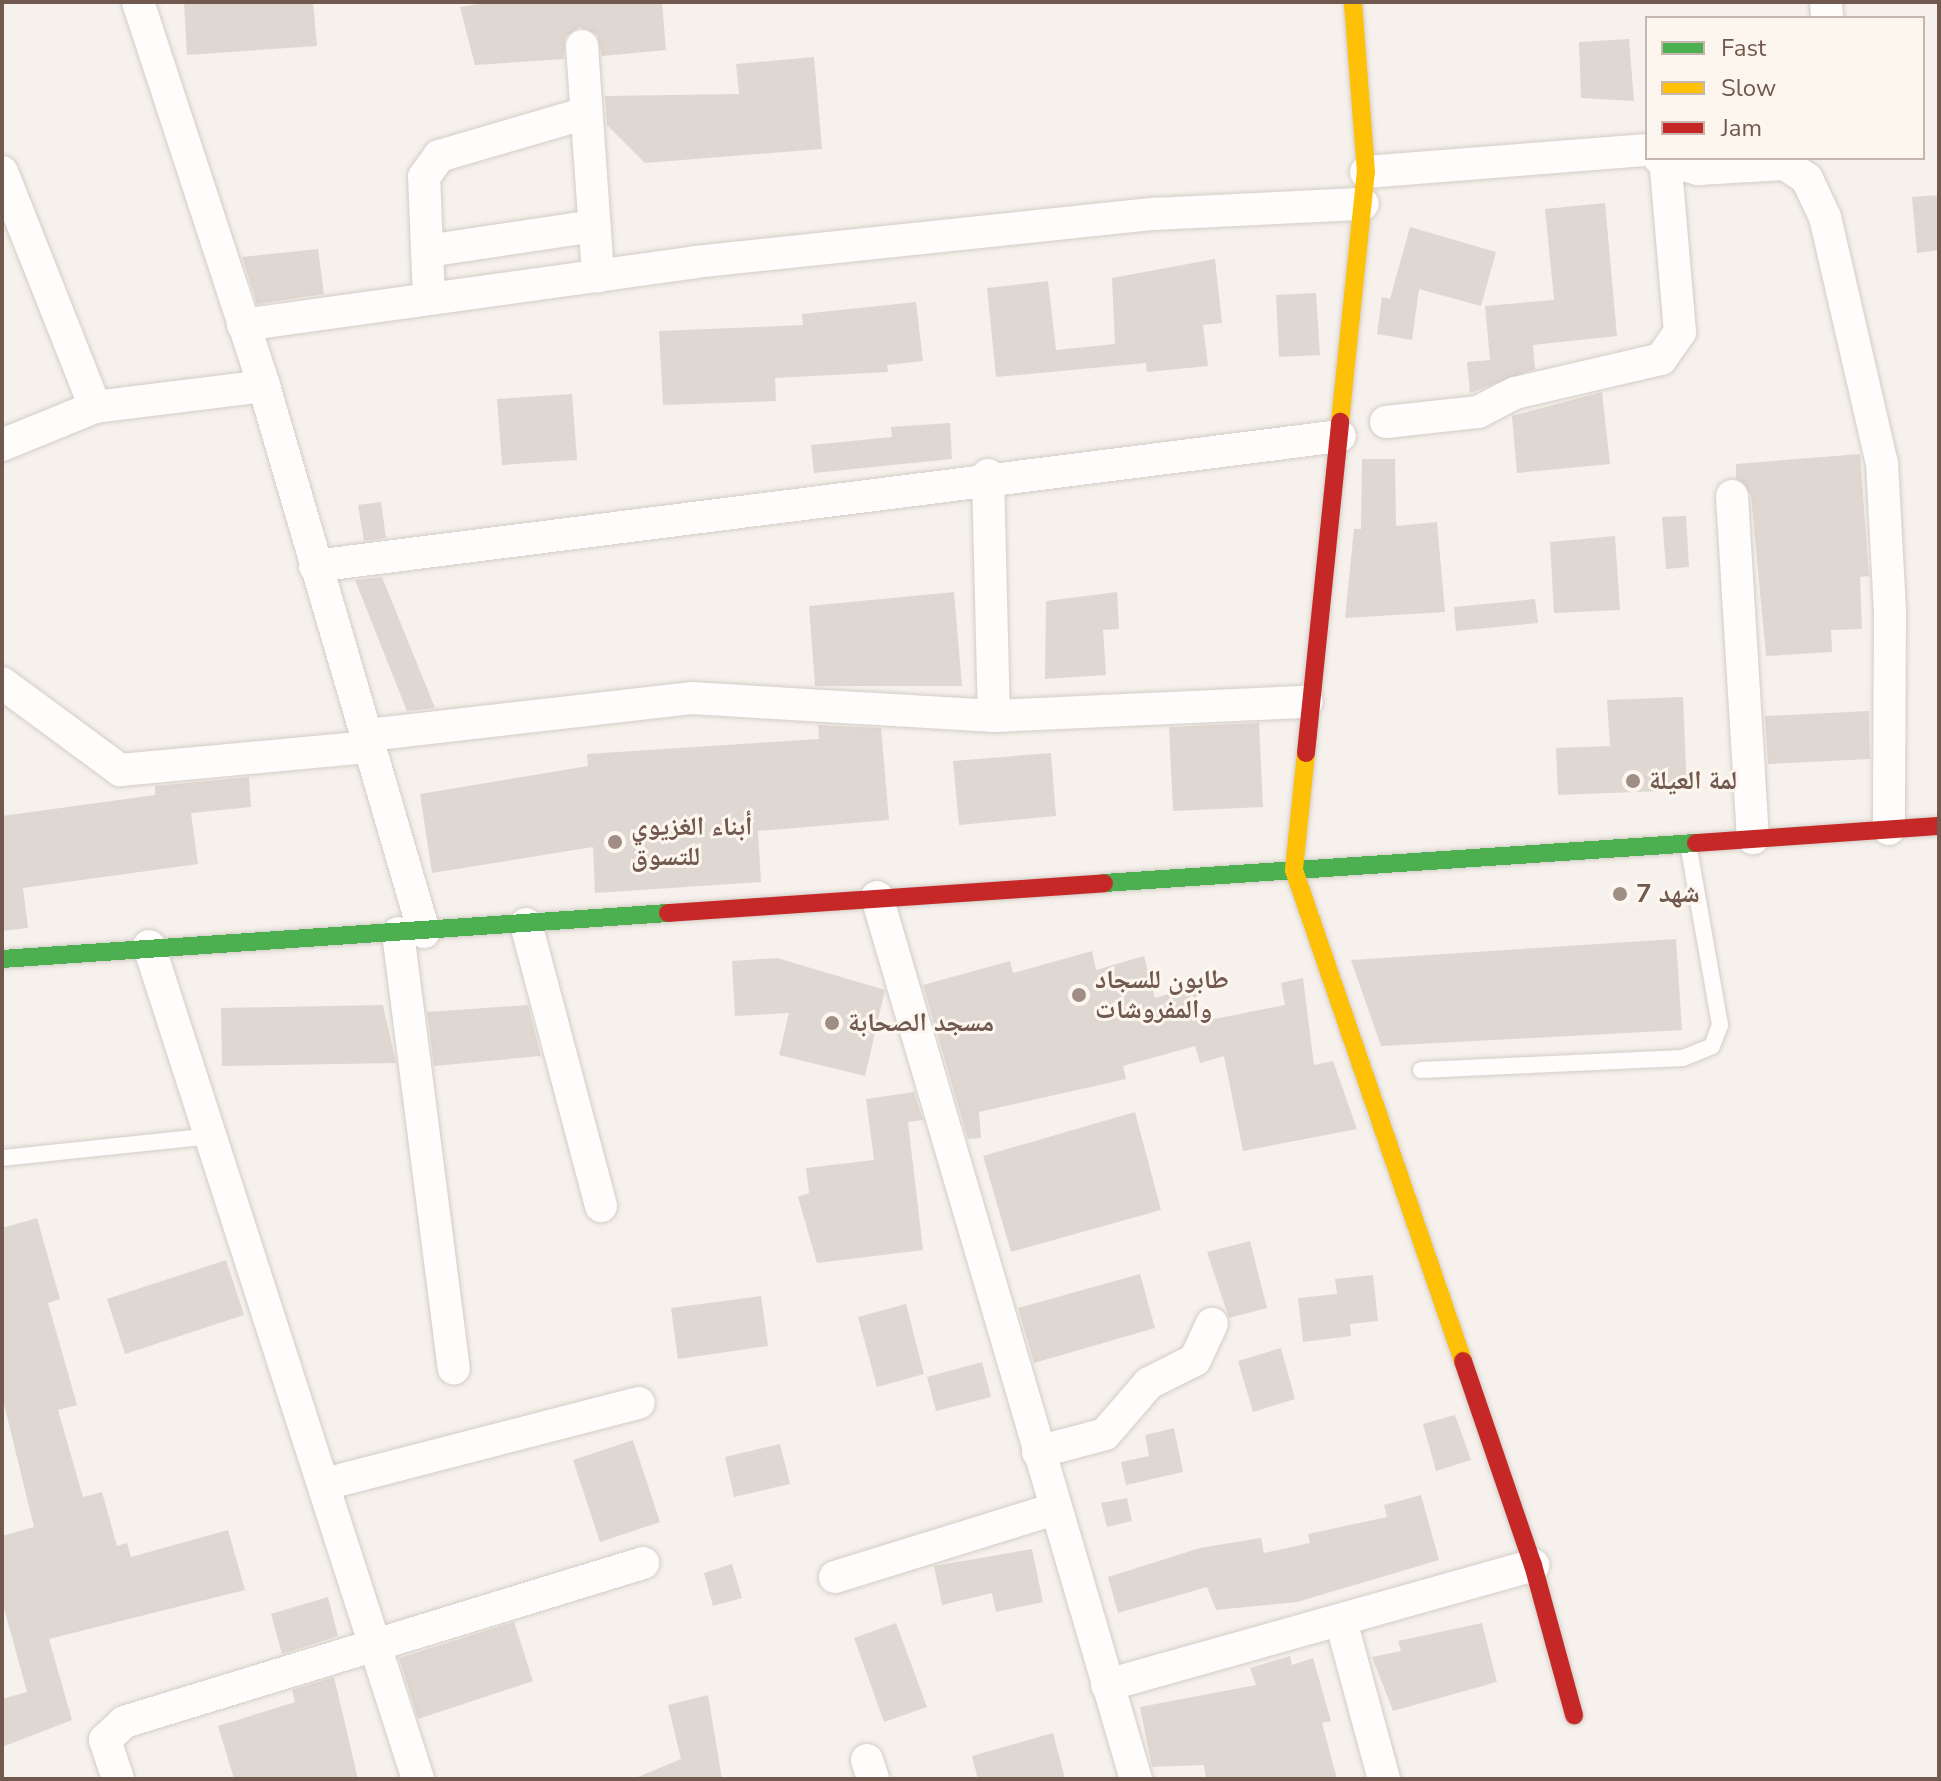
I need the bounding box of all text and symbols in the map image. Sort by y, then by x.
legend [1645,16,1925,160]
text: Fast [1721,32,1766,64]
text: Slow [1721,72,1776,104]
text: Jam [1721,112,1762,144]
place label: لمة العيلة [1649,765,1737,797]
marker: لمة العيلة [1624,772,1642,790]
place label: أبناء الغزيوي للتسوق [631,811,752,872]
marker: أبناء الغزيوي للتسوق [606,833,624,851]
place label: شهد 7 [1636,878,1700,910]
marker: شهد 7 [1611,885,1629,903]
place label: طابون للسجاد والمفروشات [1095,964,1229,1026]
marker: طابون للسجاد والمفروشات [1070,986,1088,1004]
place label: مسجد الصحابة [848,1007,994,1039]
marker: مسجد الصحابة [823,1014,841,1032]

